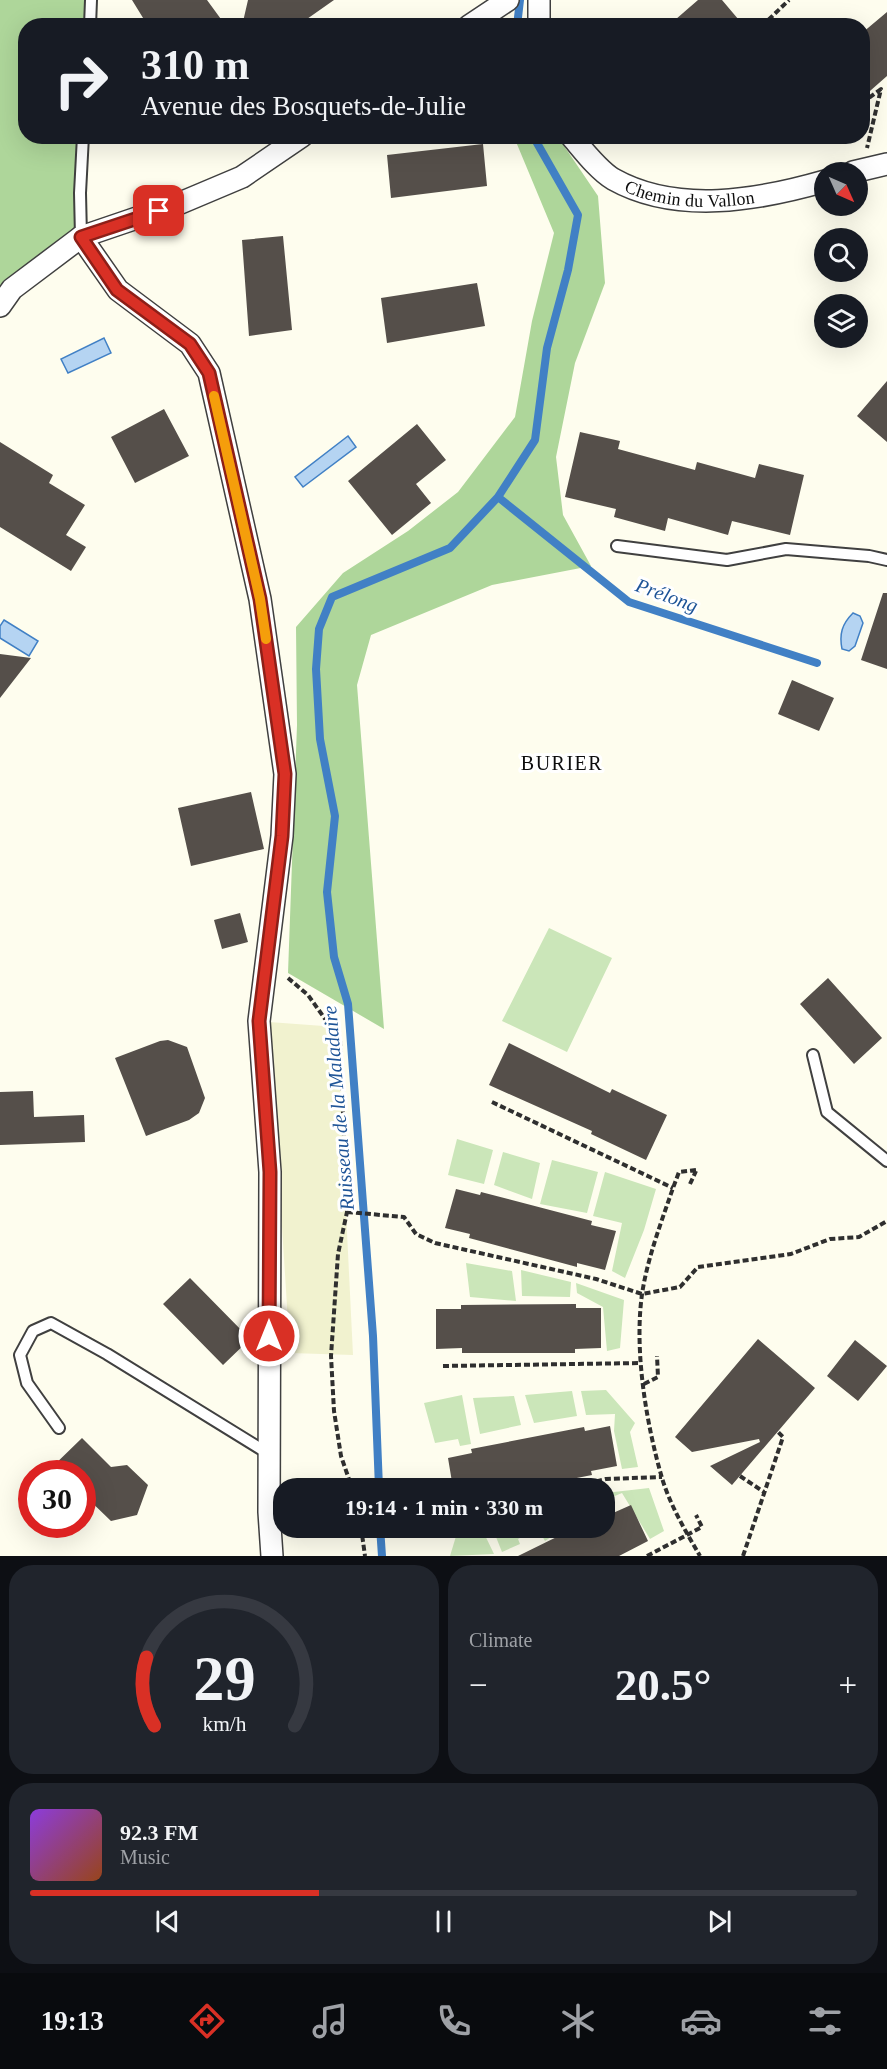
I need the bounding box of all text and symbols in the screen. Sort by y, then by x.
icon: right [42,42,120,120]
text: 310 m [141,42,250,88]
text: Avenue des Bosquets-de-Julie [141,91,466,121]
north arrow [814,162,868,216]
map controls [814,162,868,348]
street label: Chemin du Vallon [622,176,756,211]
pin [133,185,184,236]
icon: arrive [142,194,175,227]
button: search [814,228,868,282]
button: layers [814,294,868,348]
water label: Prélong [632,573,701,617]
district label: BURIER [521,752,603,774]
water label: Ruisseau de la Maladaire [318,1005,358,1212]
position arrow [237,1304,301,1368]
speed limit sign: 30 [18,1460,96,1538]
text: 19:14 · 1 min · 330 m [345,1495,543,1520]
text: Climate [469,1629,532,1651]
text: 29 [193,1644,255,1713]
text: 20.5° [615,1660,711,1710]
text: − [469,1667,488,1703]
text: + [838,1667,857,1703]
text: km/h [202,1713,246,1737]
text: 92.3 FM [120,1820,198,1845]
text: Music [120,1846,170,1868]
icon: previous [151,1905,184,1938]
icon: pause [427,1905,460,1938]
icon: next [703,1905,736,1938]
icon: directions [186,2000,228,2042]
icon: music [309,2000,351,2042]
icon: phone [433,2000,475,2042]
icon: climate [557,2000,599,2042]
icon: car [680,2000,722,2042]
icon: filters [804,2000,846,2042]
text: 19:13 [41,2006,104,2036]

